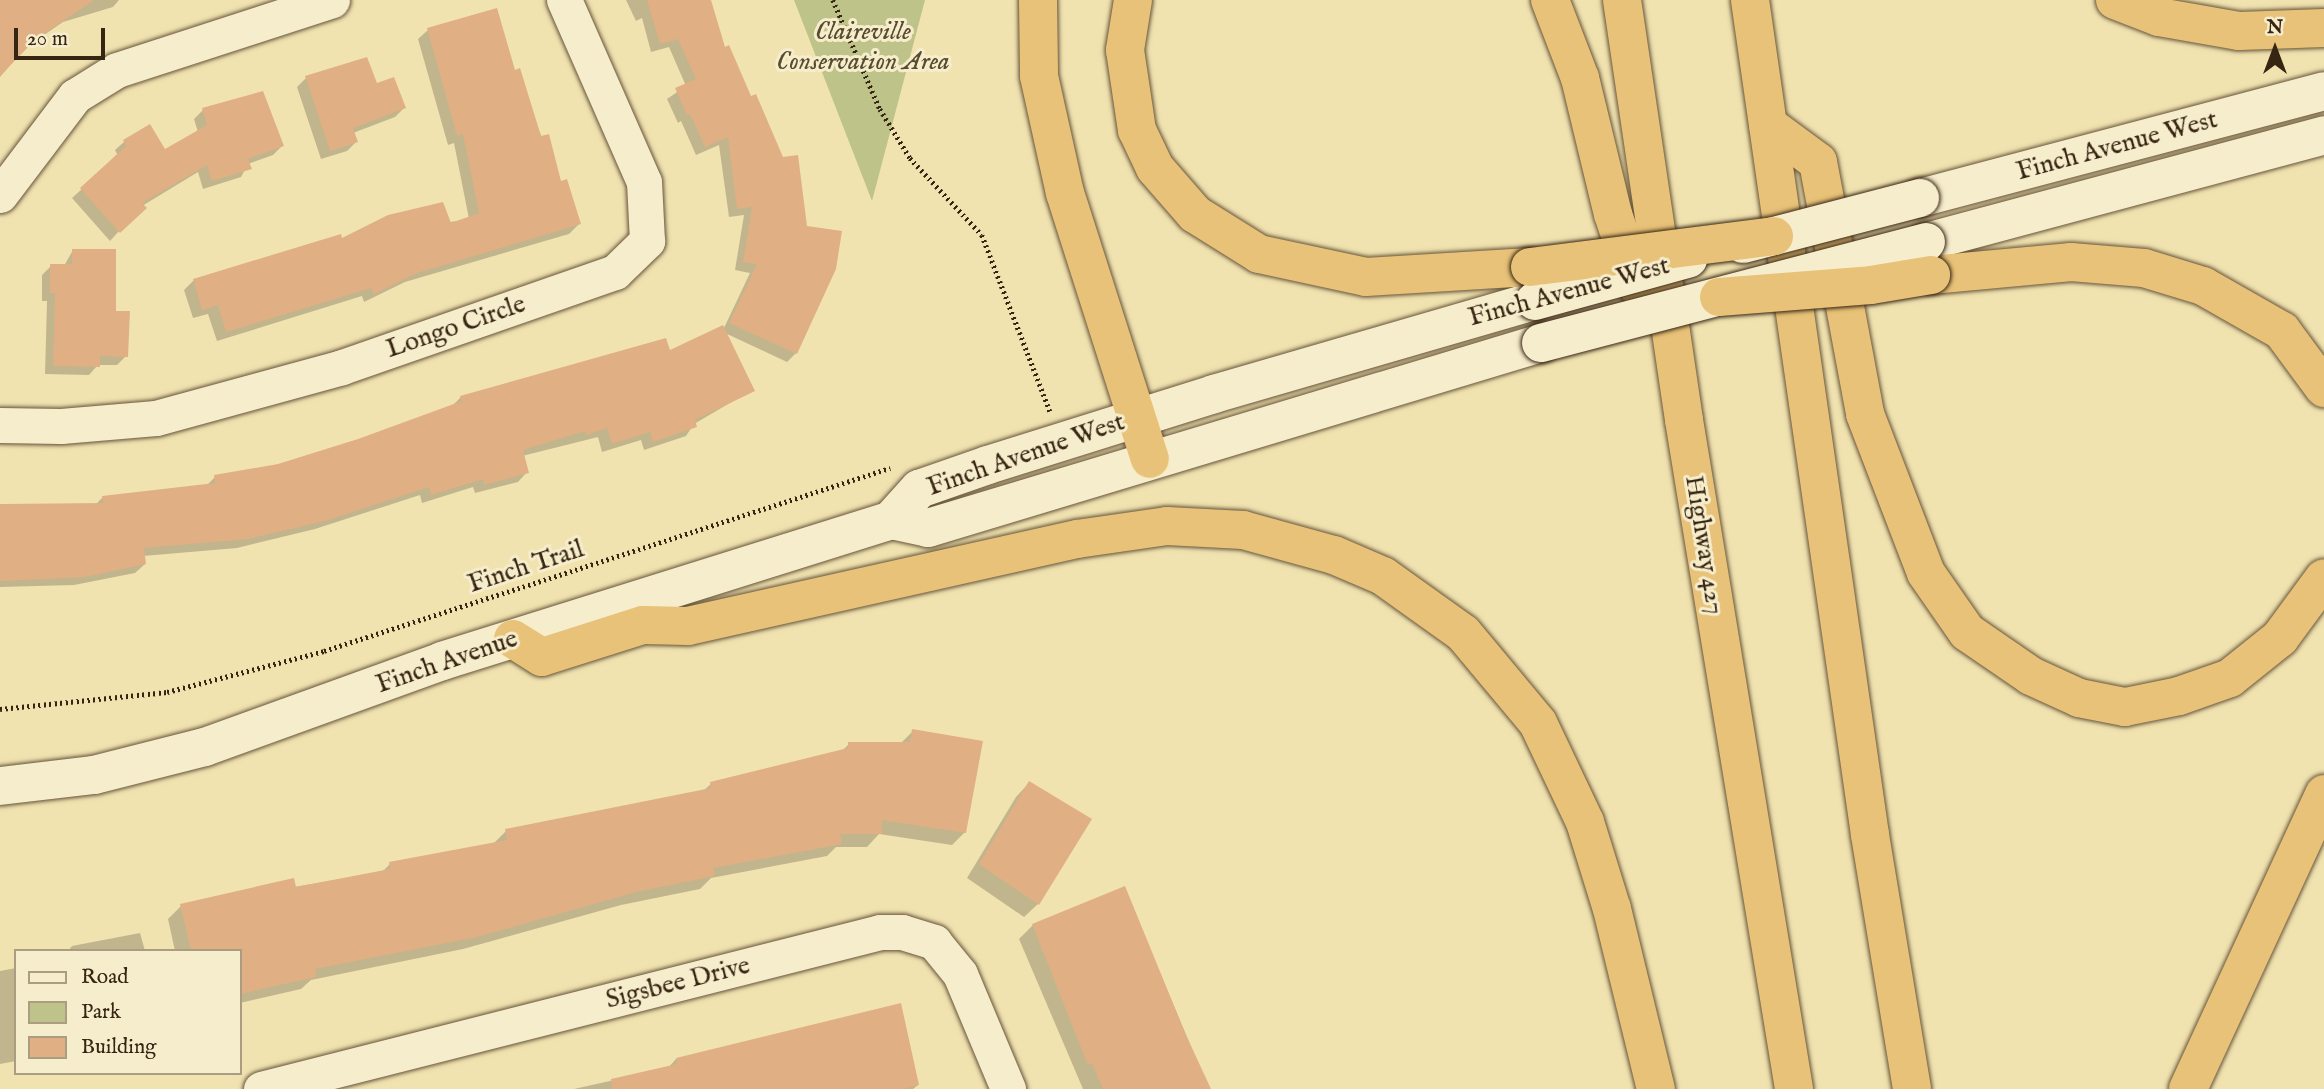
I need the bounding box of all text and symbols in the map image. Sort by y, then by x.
scale bar [18,14,108,58]
north arrow [2240,14,2310,84]
park label: Claireville Conservation Area [776,16,950,78]
text: N [2267,16,2283,40]
text: 20 m [27,26,68,53]
street label: Finch Avenue West [2013,104,2221,188]
street label: Finch Avenue West [1465,250,1673,334]
street label: Longo Circle [382,289,530,365]
street label: Finch Avenue West [923,407,1129,503]
street label: Highway 427 [1678,473,1730,617]
street label: Finch Trail [464,534,588,600]
street label: Finch Avenue [372,623,522,701]
legend [14,949,242,1075]
street label: Sigsbee Drive [603,950,753,1016]
text: Road [81,964,128,991]
text: Park [81,999,121,1026]
text: Building [81,1034,156,1061]

